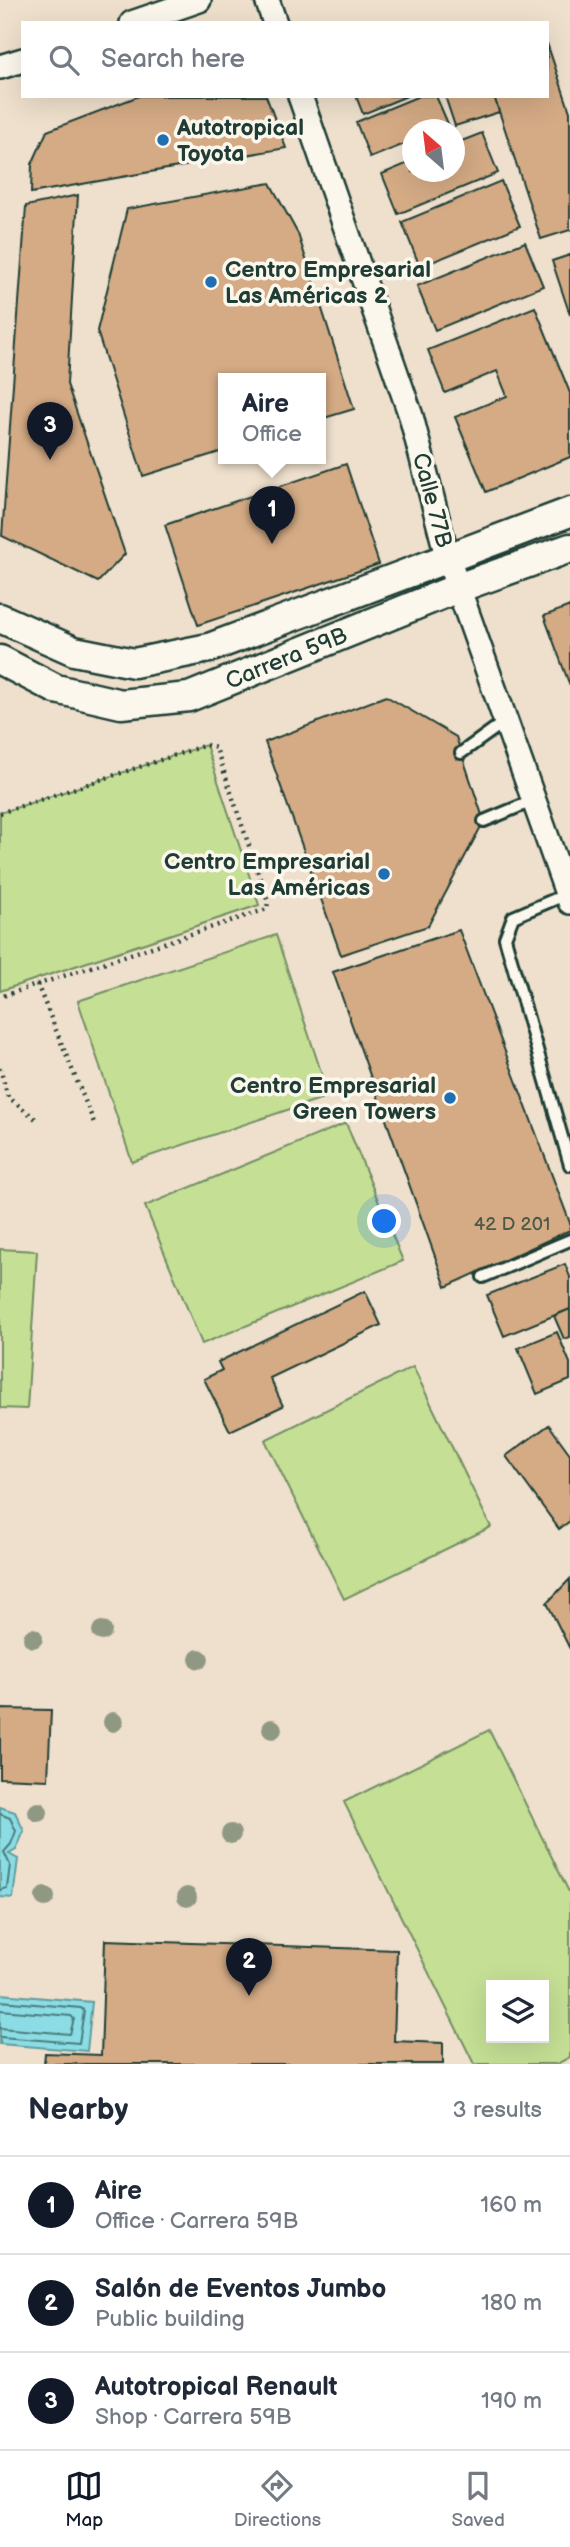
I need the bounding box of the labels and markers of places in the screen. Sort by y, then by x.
place label: Autotropical Toyota [176,114,304,168]
marker: Autotropical Toyota [155,132,171,148]
place label: Centro Empresarial Las Américas 2 [225,256,431,310]
marker: Centro Empresarial Las Américas 2 [203,274,219,290]
pin: 3 [27,402,73,460]
pin: 1 [249,486,295,544]
place label: Centro Empresarial Las Américas [164,848,370,902]
marker: Centro Empresarial Las Américas [376,866,392,882]
place label: Centro Empresarial Green Towers [230,1072,436,1126]
marker: Centro Empresarial Green Towers [442,1090,458,1106]
pin: 2 [226,1938,272,1996]

